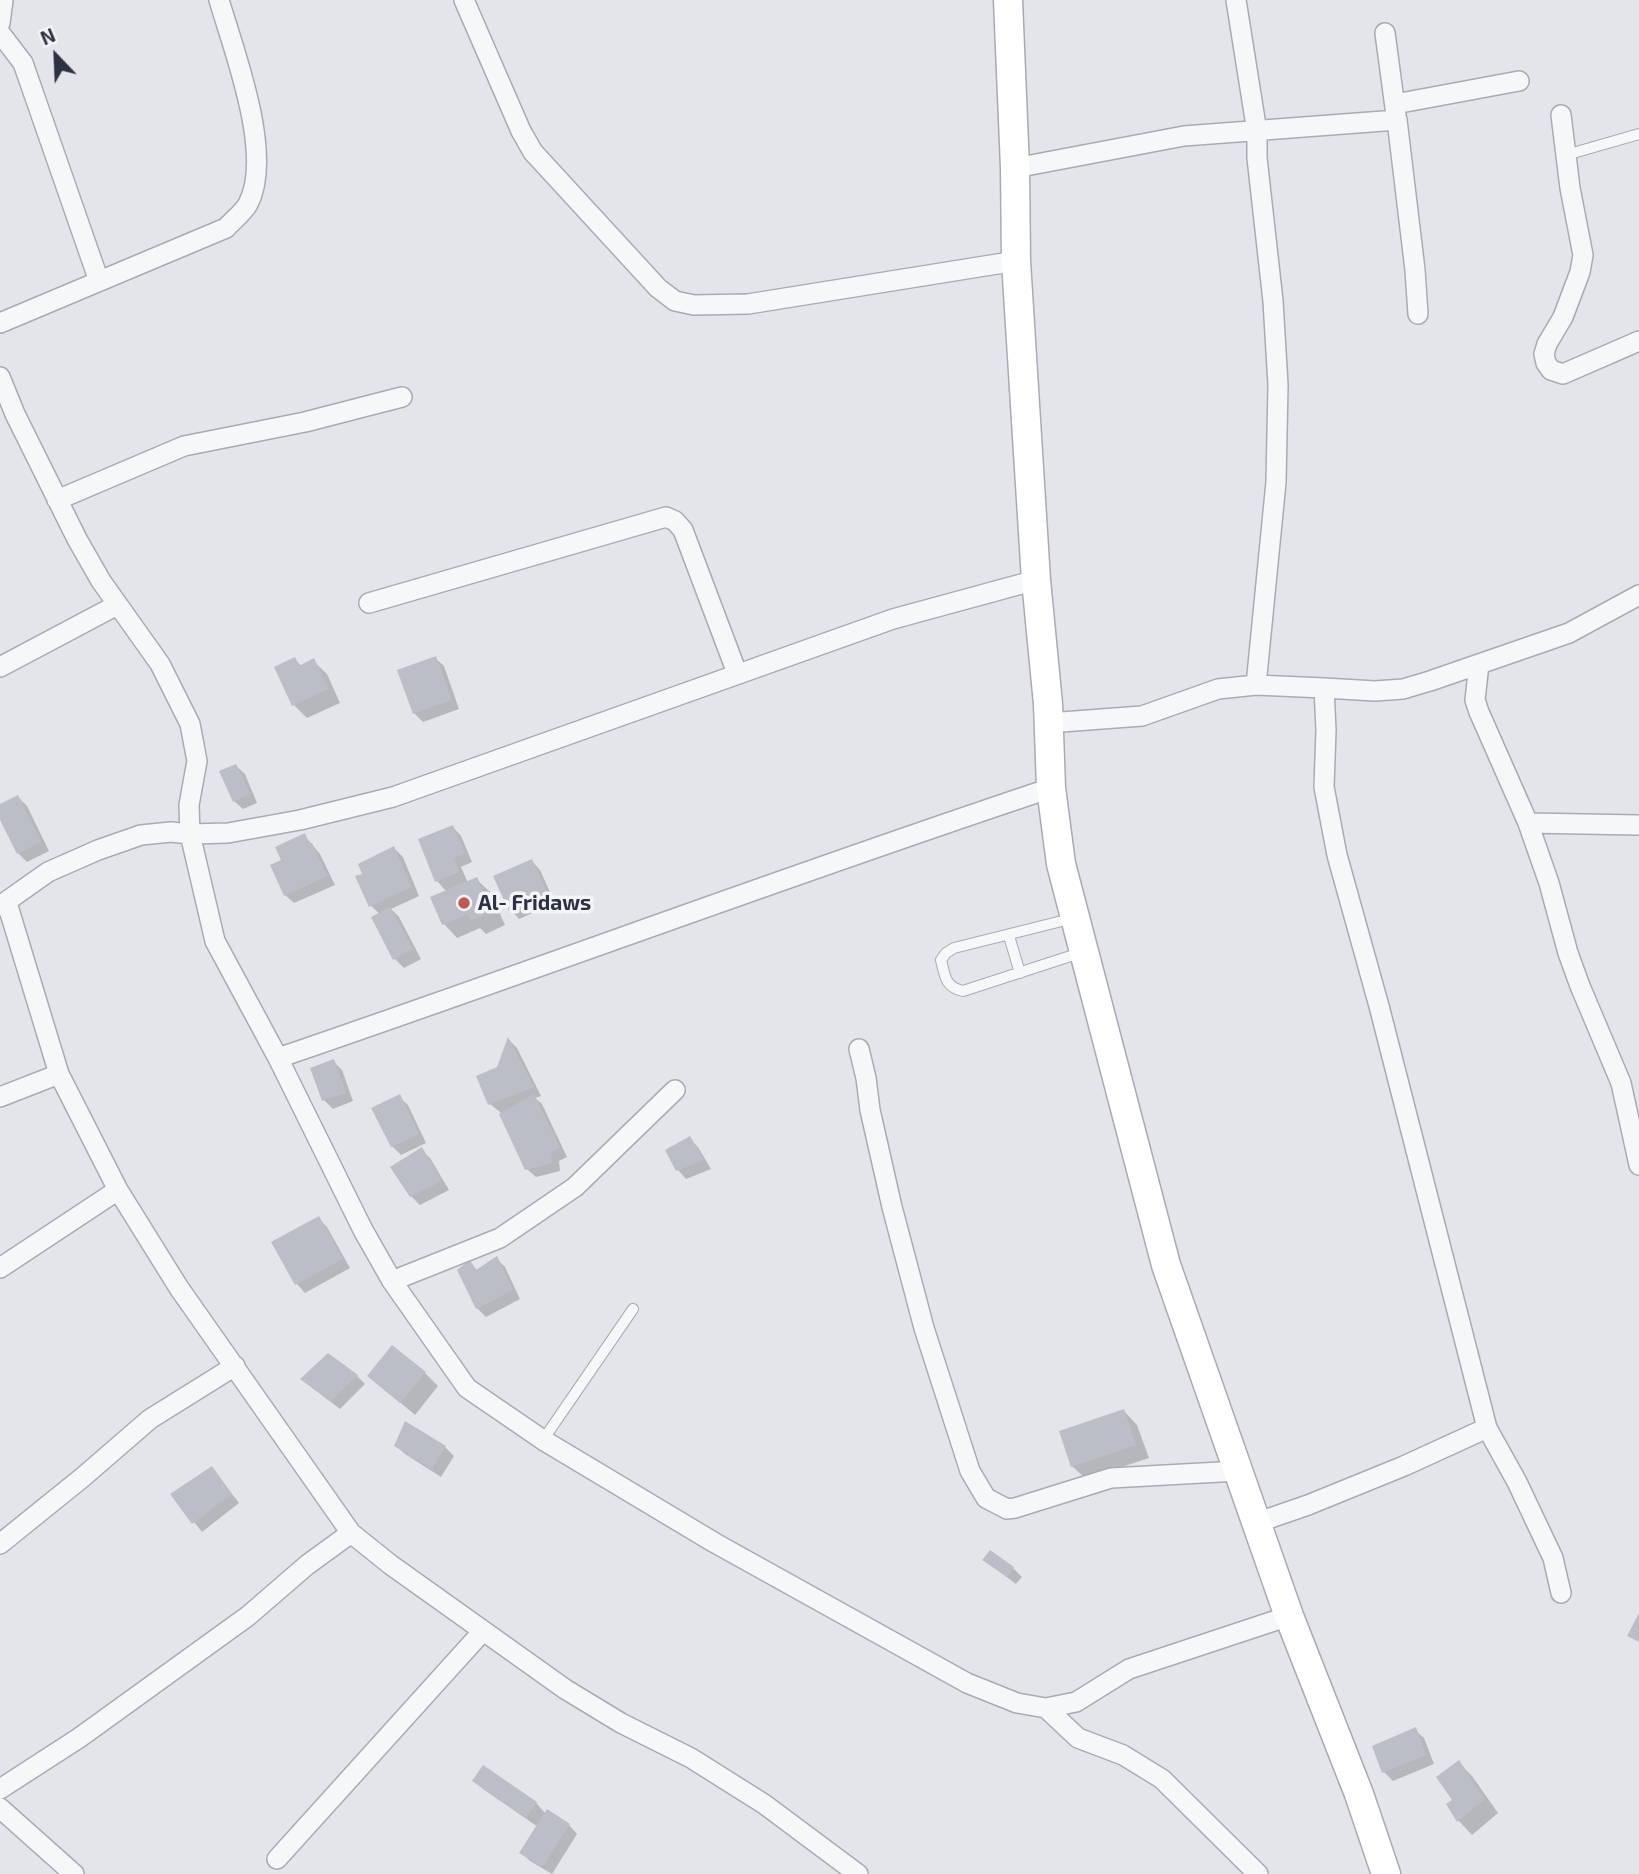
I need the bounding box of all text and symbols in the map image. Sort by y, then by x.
north arrow [21,21,91,91]
text: N [37,23,58,49]
place label: Al- Fridaws [478,890,591,916]
marker: Al- Fridaws [456,895,472,911]

